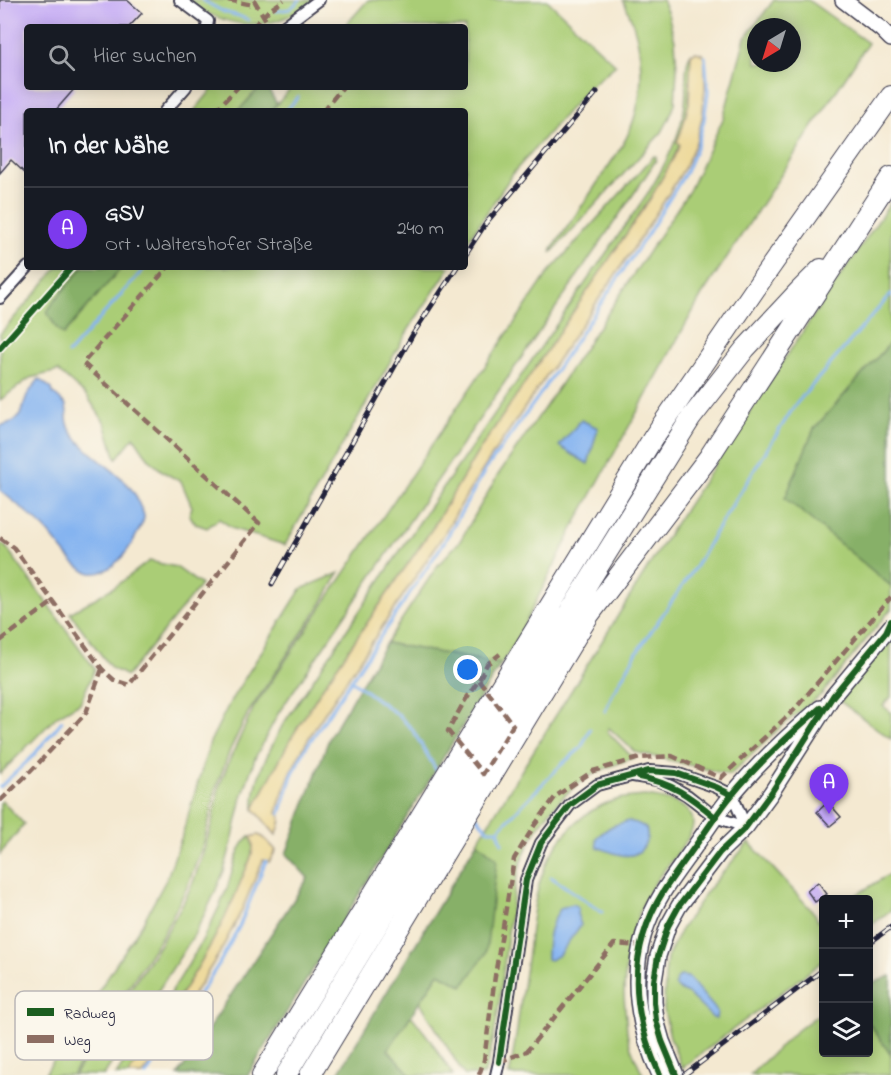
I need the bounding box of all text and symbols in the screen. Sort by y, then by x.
north arrow [747,18,801,72]
search box [24,24,468,90]
icon: search [45,41,78,74]
text: Hier suchen [93,41,197,73]
text: In der Nähe [48,128,169,166]
text: GSV [105,199,143,231]
text: A [61,215,74,244]
text: 240 m [397,215,444,244]
text: Ort · Waltershofer Straße [105,231,312,260]
your location [453,655,482,684]
pin: A [810,764,848,814]
map controls [819,895,873,1057]
button: + [819,895,873,949]
button: − [819,949,873,1003]
legend [15,991,213,1060]
text: Radweg [64,1002,115,1026]
button: layers [819,1003,873,1057]
text: Weg [64,1029,91,1053]

